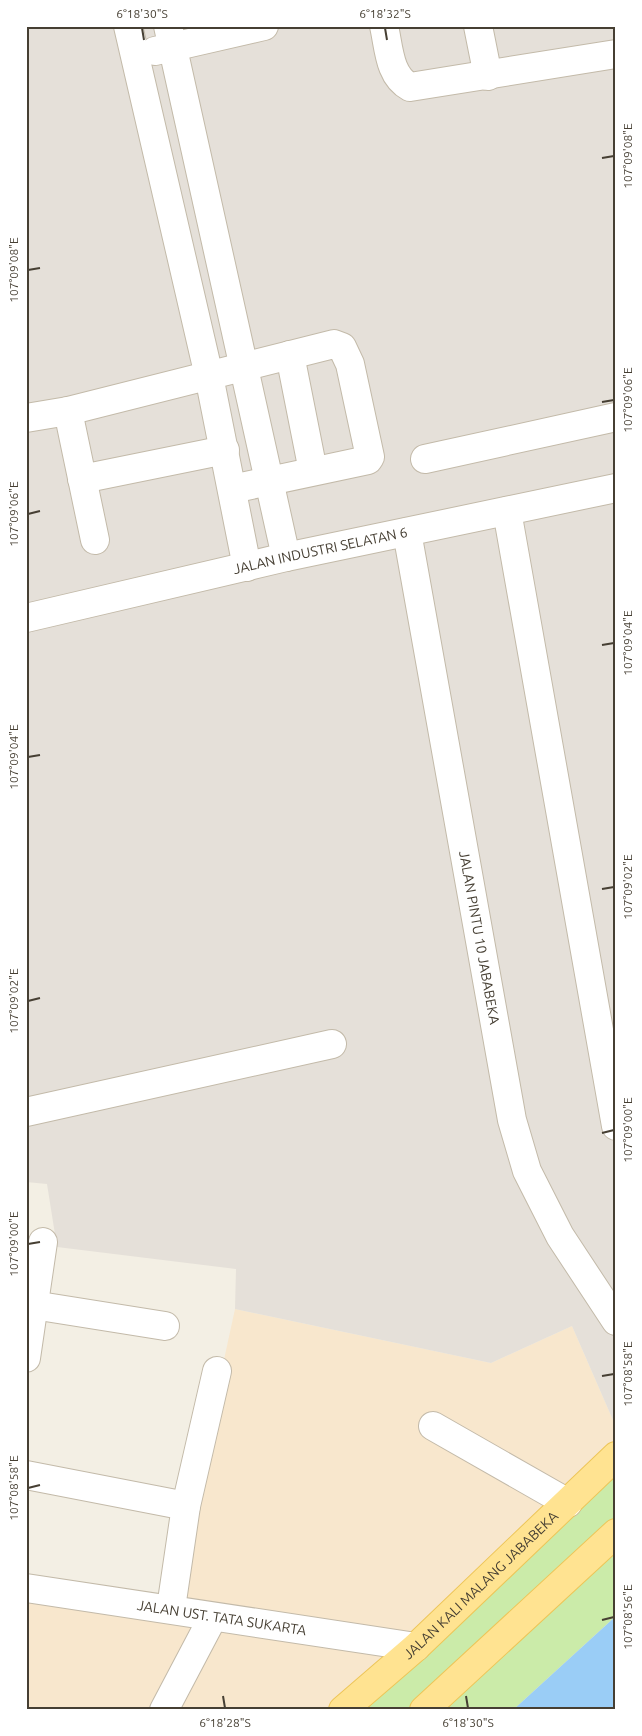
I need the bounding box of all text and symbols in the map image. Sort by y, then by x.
text: 6°18'30"S [116,7,168,20]
text: 6°18'32"S [359,7,411,20]
text: 107°09'08"E [621,123,634,189]
text: 107°09'08"E [7,237,20,303]
text: 107°09'06"E [621,367,634,433]
text: 107°09'06"E [7,481,20,547]
street label: JALAN INDUSTRI SELATAN 6 [232,524,409,577]
text: 107°09'04"E [621,610,634,676]
text: 107°09'04"E [7,724,20,790]
street label: JALAN PINTU 10 JABABEKA [456,849,503,1026]
text: 107°09'02"E [621,854,634,920]
text: 107°09'02"E [7,968,20,1034]
text: 107°09'00"E [621,1097,634,1163]
text: 107°09'00"E [7,1211,20,1277]
text: 107°08'58"E [621,1341,634,1407]
text: 107°08'58"E [7,1455,20,1521]
street label: JALAN KALI MALANG JABABEKA [400,1508,561,1662]
text: 107°08'56"E [621,1584,634,1650]
street label: JALAN UST. TATA SUKARTA [136,1597,307,1638]
text: 6°18'28"S [199,1716,251,1729]
text: 6°18'30"S [442,1716,494,1729]

